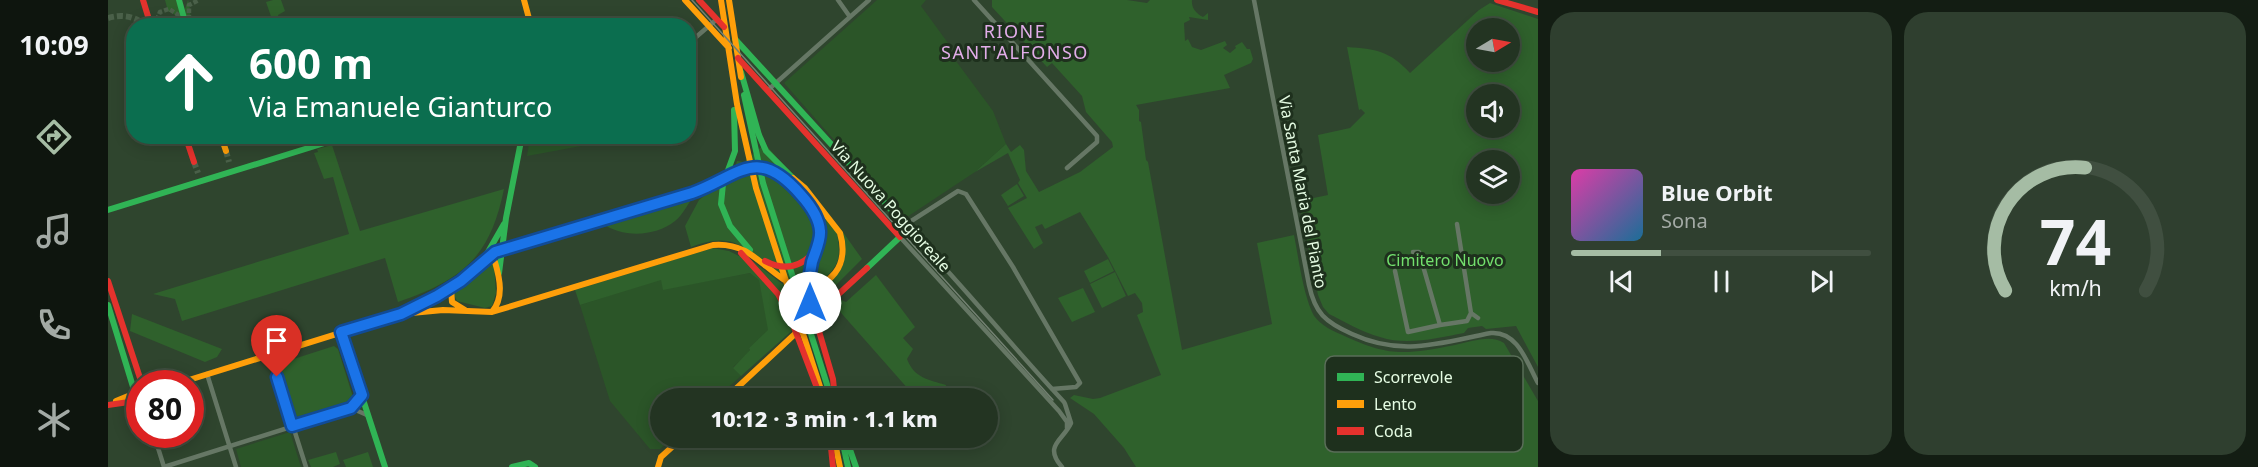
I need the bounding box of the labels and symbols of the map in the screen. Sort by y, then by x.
north arrow [1466,18,1520,72]
district label: RIONE SANT'ALFONSO [941,19,1089,64]
street label: Via Santa Maria del Pianto [1273,94,1333,290]
street label: Via Nuova Poggioreale [826,136,956,276]
park label: Cimitero Nuovo [1386,249,1504,271]
position arrow [778,271,842,335]
pin [251,315,302,377]
legend [1325,356,1523,452]
text: Scorrevole [1374,366,1453,388]
speed limit sign: 80 [126,370,204,448]
text: Lento [1374,393,1417,415]
text: Coda [1374,420,1413,442]

